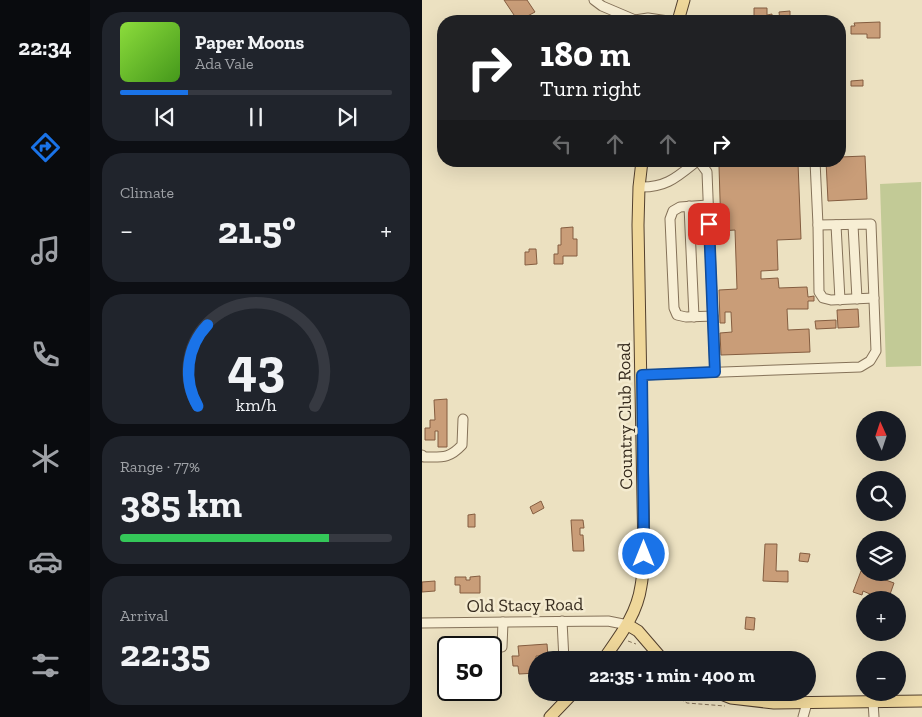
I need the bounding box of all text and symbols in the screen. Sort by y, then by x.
text: Paper Moons [195,31,304,54]
text: 180 m [540,33,630,75]
text: 22:34 [18,34,72,61]
icon: right [457,35,522,100]
text: Ada Vale [195,54,254,73]
text: Turn right [540,75,641,102]
icon: previous [151,103,179,131]
icon: pause [242,103,270,131]
icon: next [333,103,361,131]
icon: directions [28,130,63,165]
icon: left [548,130,576,158]
icon: ahead [601,130,629,158]
icon: ahead [654,130,682,158]
icon: right [707,130,735,158]
text: Climate [120,183,174,202]
pin [688,203,730,245]
text: 21.5° [218,207,296,253]
icon: arrive [695,210,723,238]
text: − [120,214,133,247]
text: + [380,214,392,247]
icon: music [28,233,63,268]
text: 43 [227,336,285,398]
icon: phone [28,337,63,372]
street label: Country Club Road [613,342,637,490]
text: km/h [236,394,276,416]
north arrow [856,411,906,461]
map controls [856,411,906,701]
icon: climate [28,441,63,476]
text: Range · 77% [120,457,200,476]
button: search [856,471,906,521]
text: 385 km [120,481,242,527]
position arrow [617,527,669,579]
button: layers [856,531,906,581]
icon: car [28,544,63,579]
button: + [856,591,906,641]
street label: Old Stacy Road [467,593,584,617]
text: Arrival [120,606,168,625]
text: 22:35 [120,630,210,676]
speed limit sign: 50 [437,636,502,701]
icon: filters [28,648,63,683]
button: − [856,651,906,701]
text: 22:35 · 1 min · 400 m [589,664,755,687]

